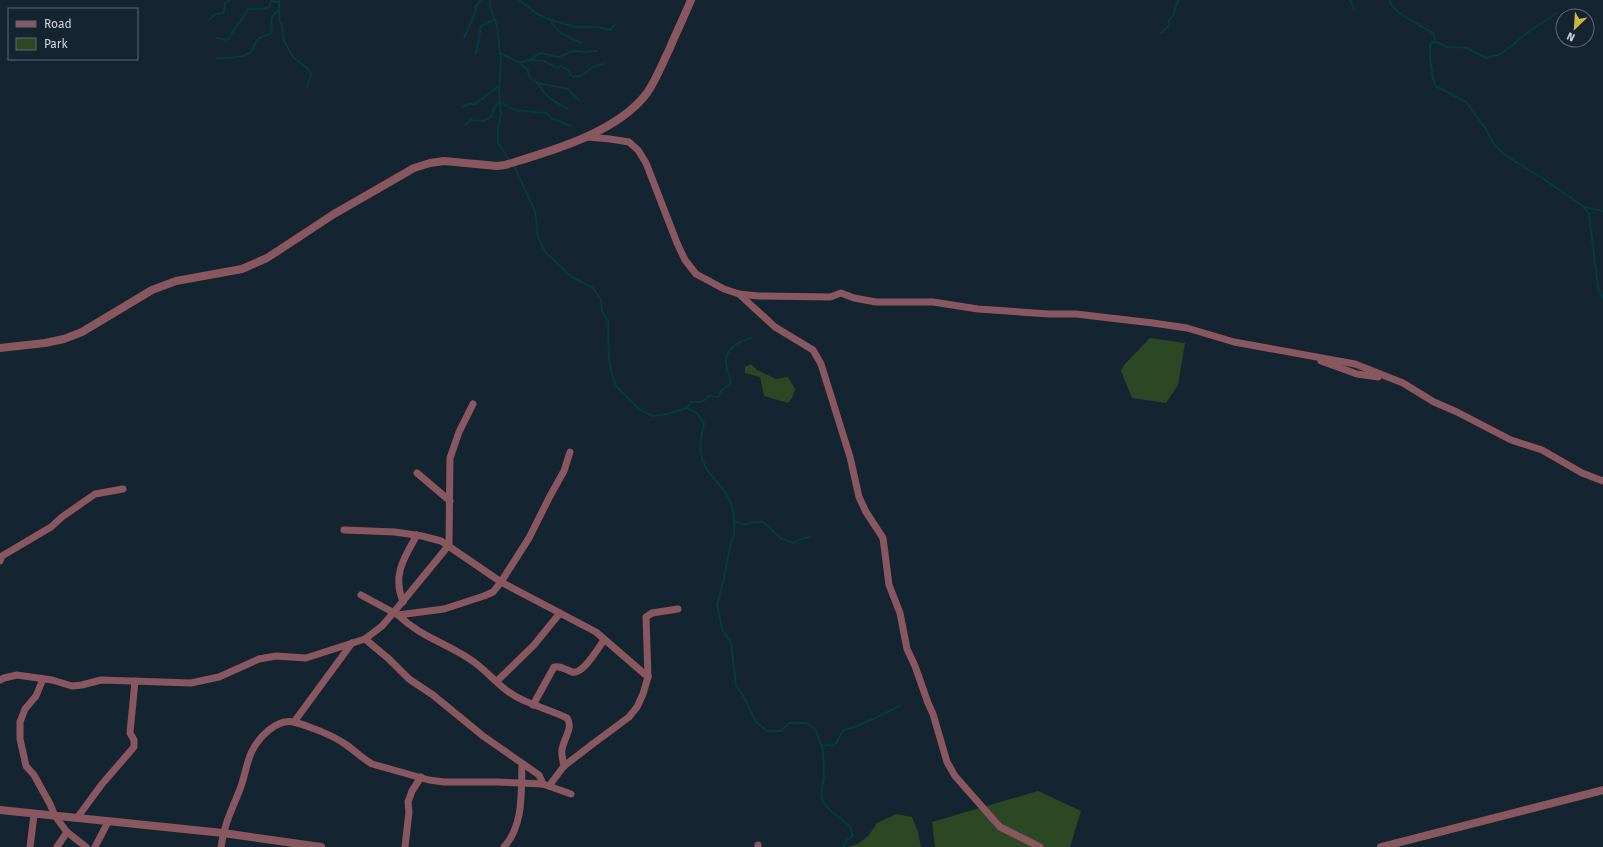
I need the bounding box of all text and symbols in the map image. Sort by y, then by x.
legend [8,8,138,60]
north arrow [1555,8,1595,48]
text: Road [44,17,72,31]
text: N [1565,29,1577,44]
text: Park [44,37,68,51]

